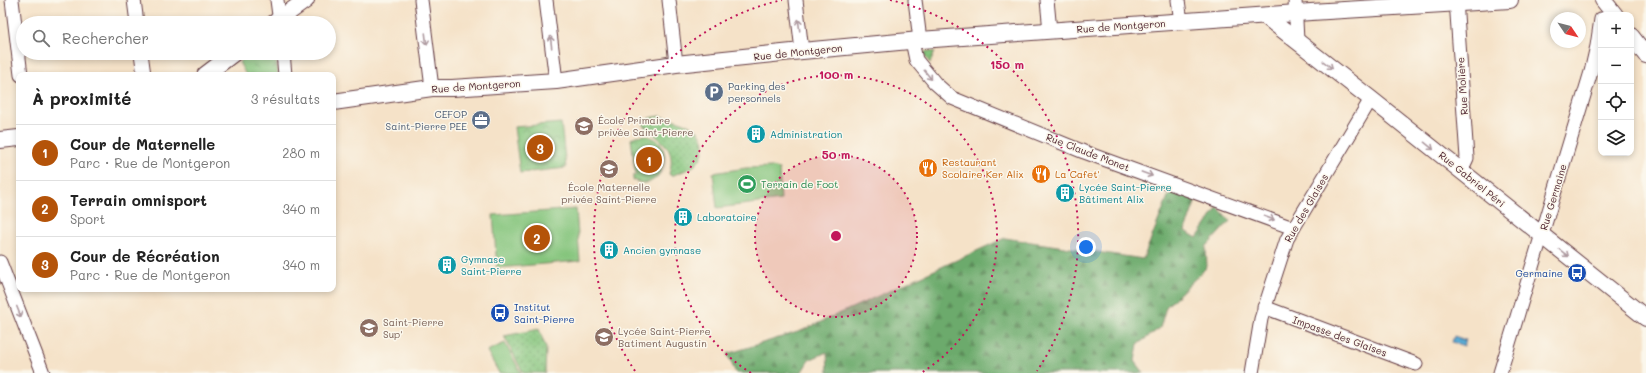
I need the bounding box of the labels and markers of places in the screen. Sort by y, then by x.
place label: Parking des personnels [728,79,786,105]
parking icon: Parking des personnels [703,81,725,103]
place label: CEFOP Saint-Pierre PEE [386,107,467,133]
office icon: CEFOP Saint-Pierre PEE [470,109,492,131]
place label: École Primaire privée Saint-Pierre [598,113,694,139]
school or university icon: École Primaire privée Saint-Pierre [573,115,595,137]
building icon: Administration [745,123,767,145]
place label: Administration [770,127,842,141]
pin: 3 [527,133,553,163]
pin: 1 [636,145,662,175]
place label: Restaurant Scolaire Ker Alix [942,155,1024,181]
restaurant icon: Restaurant Scolaire Ker Alix [917,157,939,179]
school or university icon: École Maternelle privée Saint-Pierre [598,158,620,180]
restaurant icon: La Cafet' [1030,163,1052,185]
place label: La Cafet' [1055,167,1100,181]
sports icon: Terrain de Foot [736,173,758,195]
place label: Terrain de Foot [761,177,838,191]
place label: École Maternelle privée Saint-Pierre [561,180,657,206]
place label: Lycée Saint-Pierre Bâtiment Alix [1079,180,1172,206]
building icon: Lycée Saint-Pierre Bâtiment Alix [1054,182,1076,204]
building icon: Laboratoire [672,206,694,228]
place label: Laboratoire [697,210,757,224]
pin: 2 [524,223,550,253]
centre of rings [829,229,843,243]
building icon: Ancien gymnase [598,239,620,261]
place label: Ancien gymnase [623,243,701,257]
place label: Gymnase Saint-Pierre [461,252,522,278]
building icon: Gymnase Saint-Pierre [436,254,458,276]
bus stop icon: Germaine [1566,262,1588,284]
place label: Germaine [1515,266,1563,280]
place label: Institut Saint-Pierre [514,300,575,326]
bus stop icon: Institut Saint-Pierre [489,302,511,324]
place label: Saint-Pierre Sup' [383,315,444,341]
school or university icon: Saint-Pierre Sup' [358,317,380,339]
place label: Lycée Saint-Pierre Batiment Augustin [618,324,711,350]
school or university icon: Lycée Saint-Pierre Batiment Augustin [593,326,615,348]

